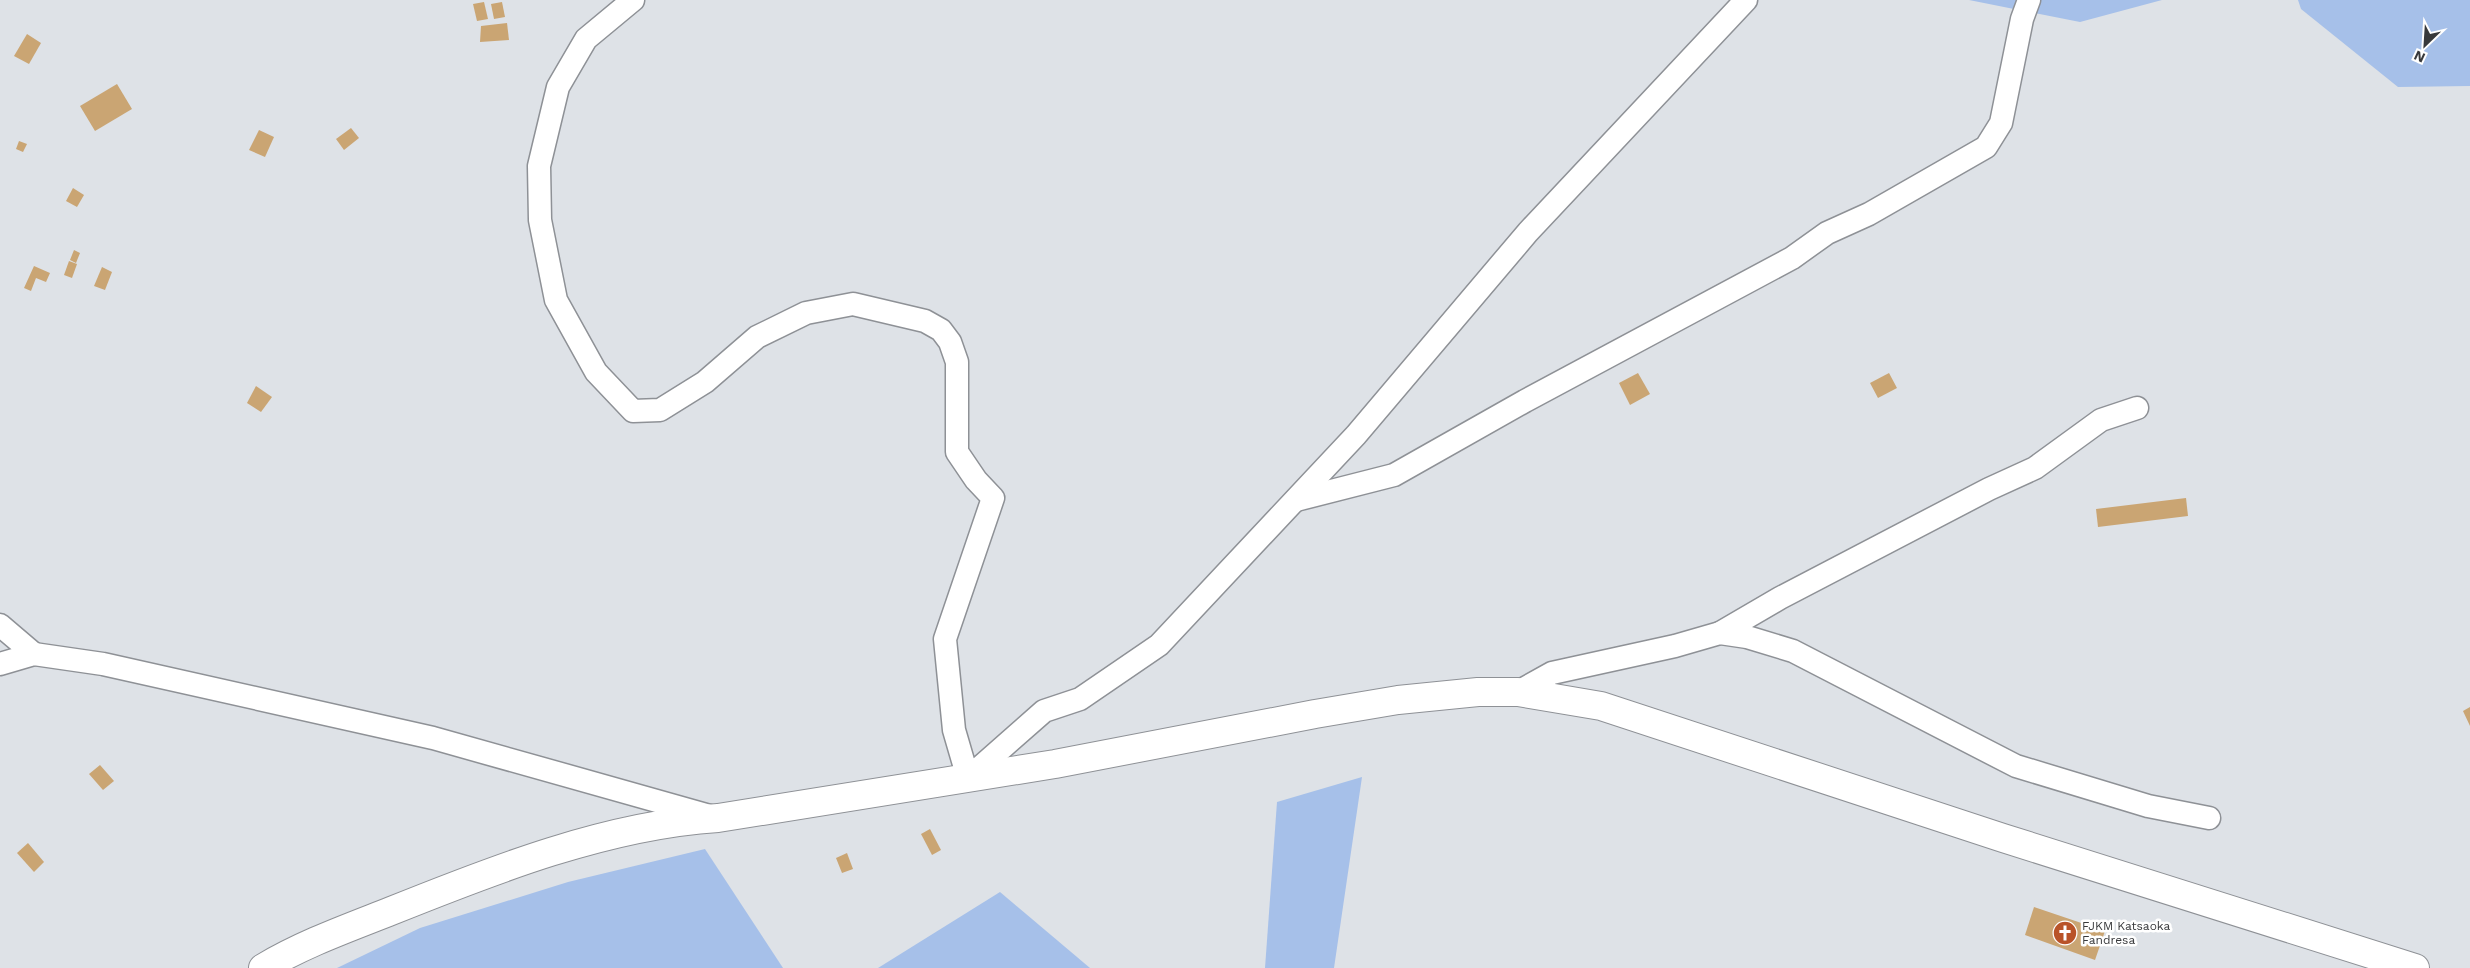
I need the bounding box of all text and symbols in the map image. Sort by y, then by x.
north arrow [2400,20,2450,70]
text: N [2411,47,2428,66]
place label: FJKM Katsaoka Fandresa [2082,919,2171,947]
church icon: FJKM Katsaoka Fandresa [2052,920,2078,946]

